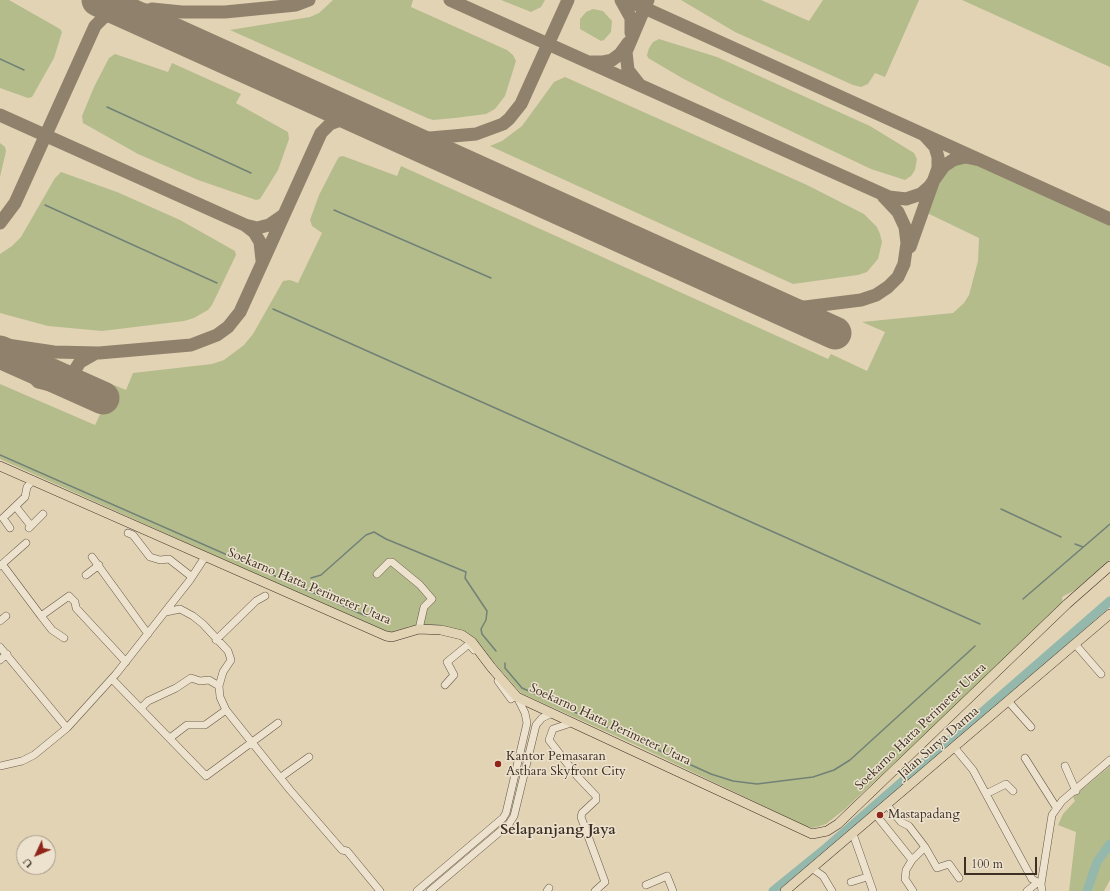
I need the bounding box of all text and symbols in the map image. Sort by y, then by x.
street label: Soekarno Hatta Perimeter Utara [225,545,393,629]
street label: Soekarno Hatta Perimeter Utara [852,660,990,794]
street label: Soekarno Hatta Perimeter Utara [527,681,693,769]
street label: Jalan Surya Darma [895,704,983,782]
place label: Kantor Pemasaran Asthara Skyfront City [506,749,626,780]
marker: Kantor Pemasaran Asthara Skyfront City [493,759,503,769]
place label: Mastapadang [888,807,960,823]
marker: Mastapadang [875,810,885,820]
district label: Selapanjang Jaya [500,822,616,840]
north arrow [16,835,56,875]
scale bar [966,849,1039,875]
text: U [19,855,36,871]
text: 100 m [971,856,1003,872]

